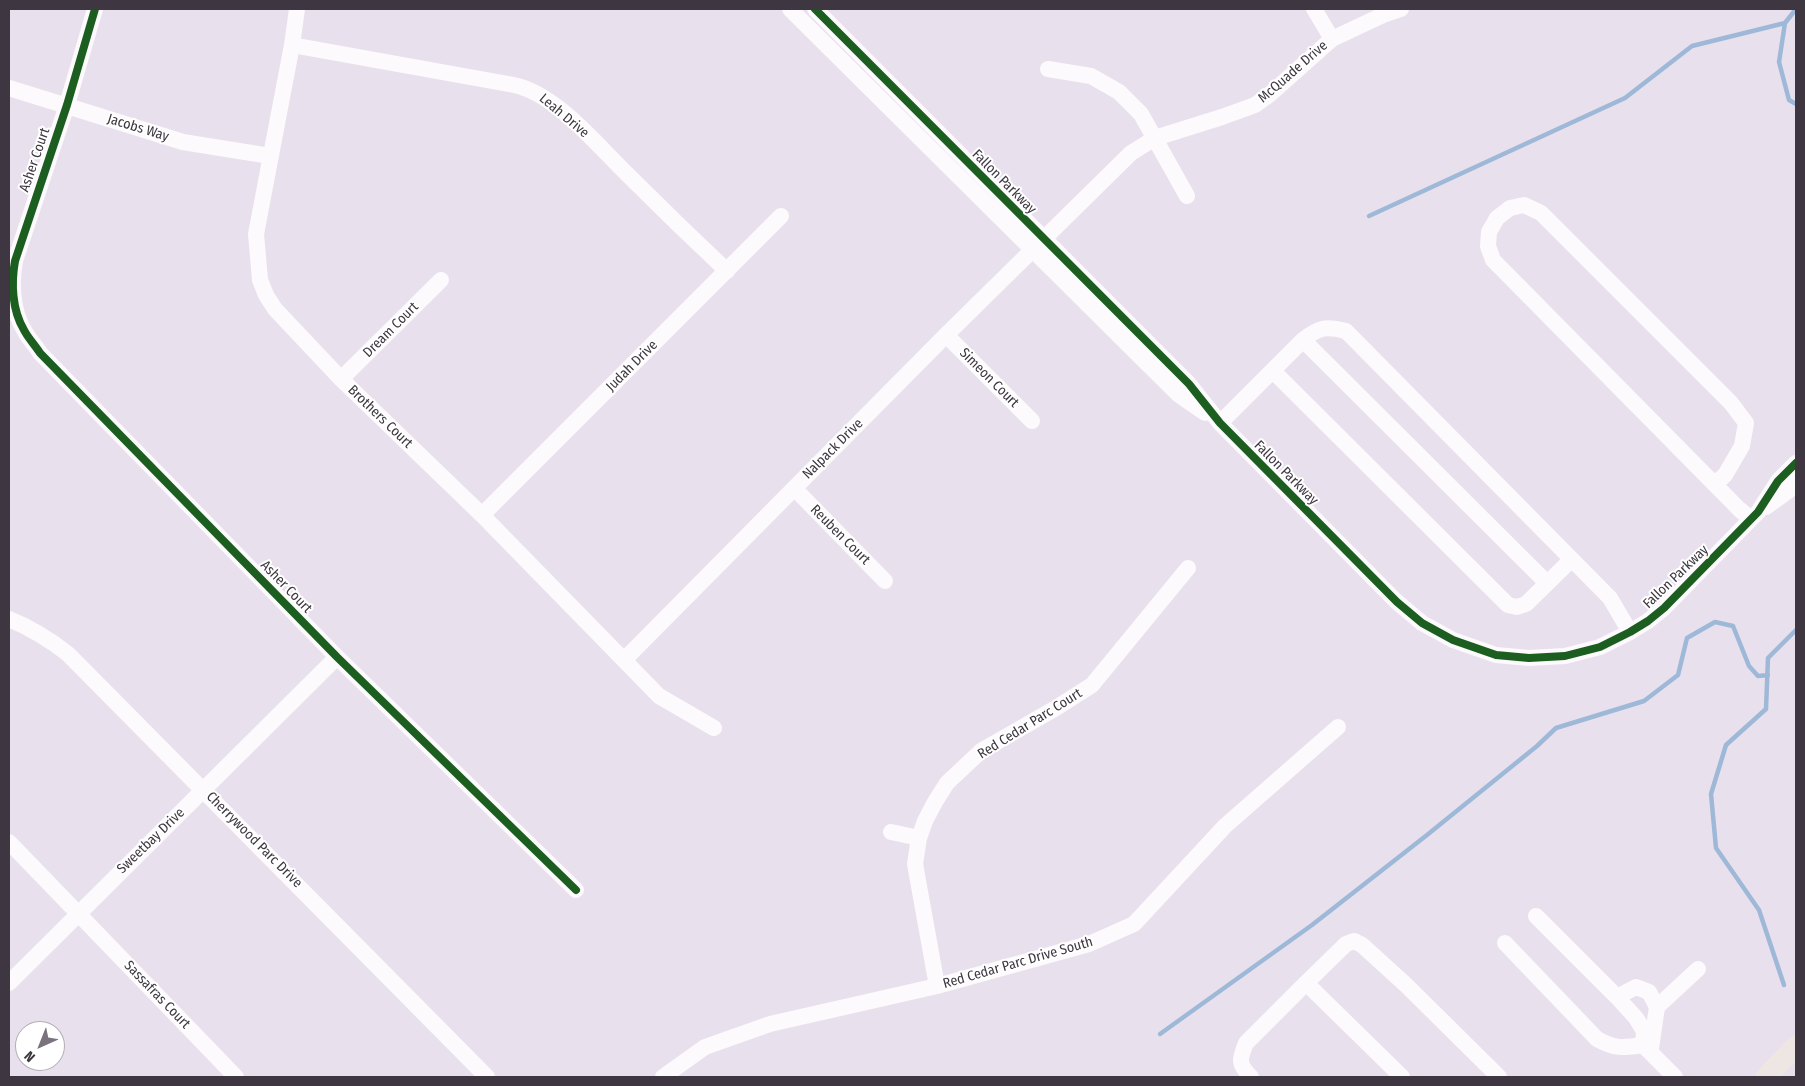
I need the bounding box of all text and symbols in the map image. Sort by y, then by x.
street label: McQuade Drive [1255,37,1331,107]
street label: Leah Drive [536,90,592,142]
street label: Jacobs Way [105,111,171,145]
street label: Asher Court [16,126,54,194]
street label: Fallon Parkway [968,146,1040,218]
street label: Dream Court [360,299,422,361]
street label: Judah Drive [603,337,661,395]
street label: Simeon Court [956,345,1022,411]
street label: Brothers Court [344,382,416,452]
street label: Nalpack Drive [799,415,867,483]
street label: Fallon Parkway [1250,437,1322,509]
street label: Reuben Court [807,502,873,568]
street label: Fallon Parkway [1640,542,1712,612]
street label: Asher Court [257,557,315,617]
street label: Red Cedar Parc Court [975,685,1085,763]
street label: Cherrywood Parc Drive [203,789,305,891]
street label: Sweetbay Drive [114,805,188,877]
street label: Red Cedar Parc Drive South [941,934,1095,992]
street label: Sassafras Court [120,958,194,1032]
north arrow [15,1021,65,1071]
text: N [21,1047,39,1065]

